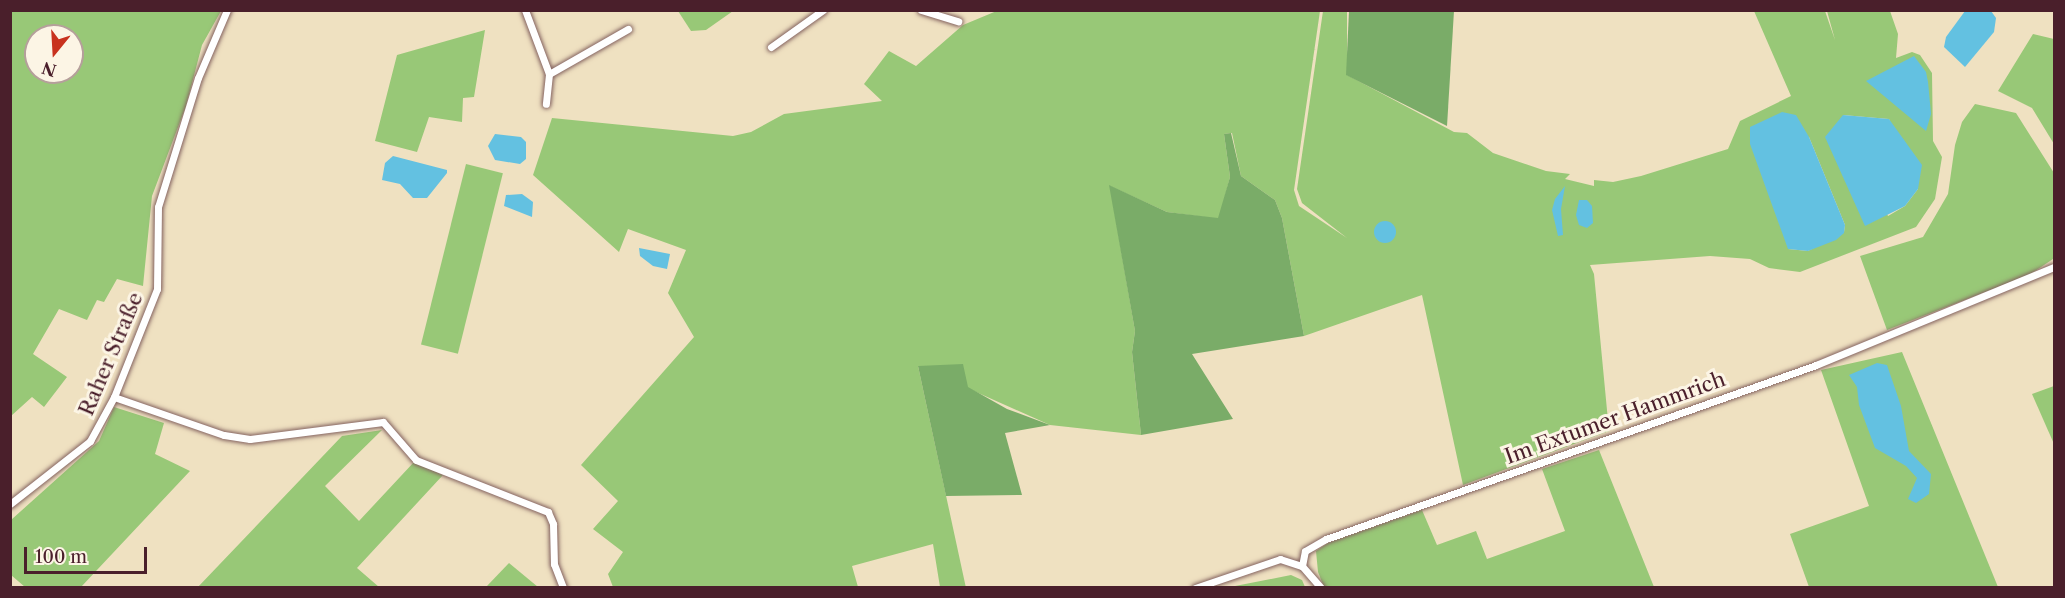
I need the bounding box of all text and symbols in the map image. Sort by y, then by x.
north arrow [24,24,84,84]
text: N [39,58,59,81]
street label: Raher Straße [74,288,148,420]
street label: Im Extumer Hammrich [1501,366,1729,470]
scale bar [27,535,150,573]
text: 100 m [35,546,87,568]

